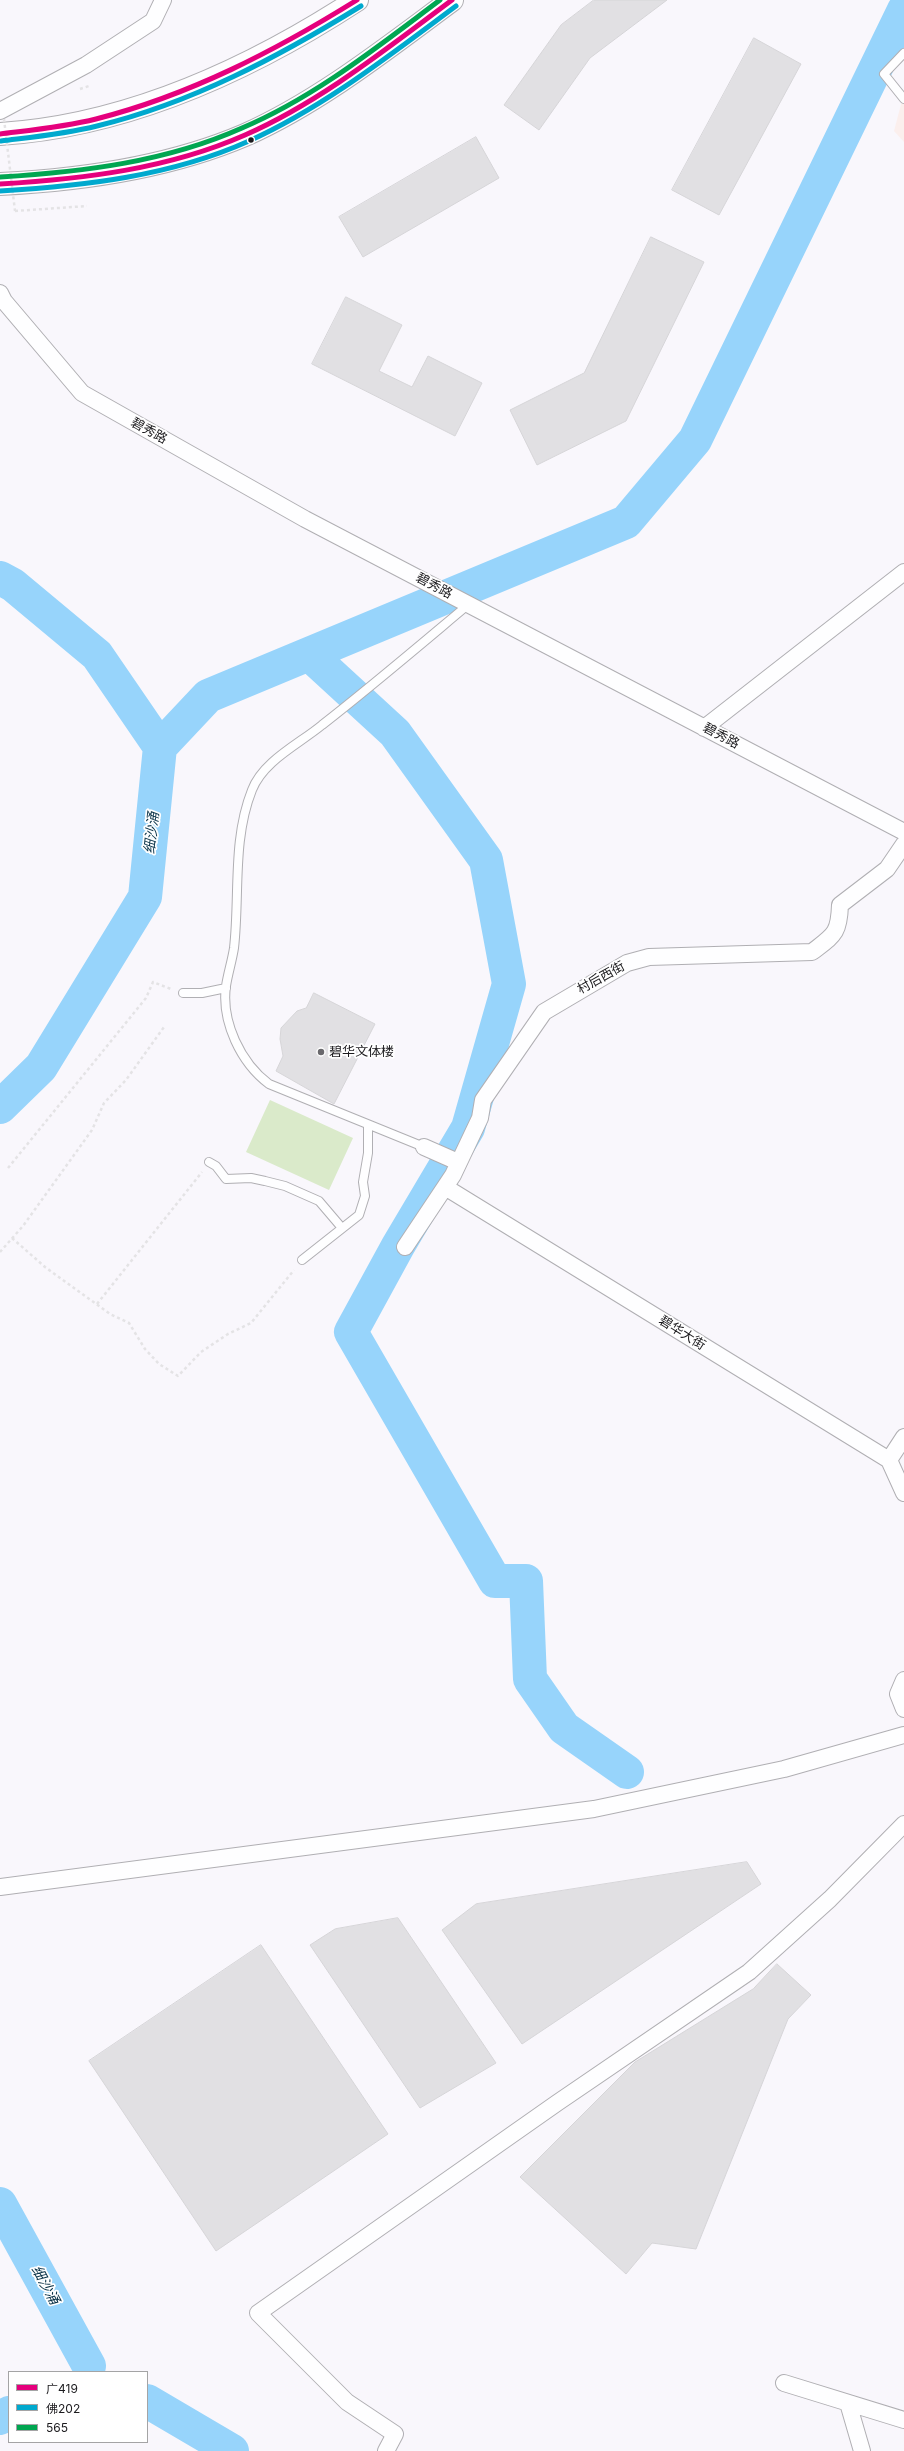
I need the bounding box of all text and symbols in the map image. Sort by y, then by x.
unlabelled marker [246,135,256,145]
street label: 碧秀路 [128,415,170,447]
street label: 碧秀路 [413,570,455,602]
street label: 碧秀路 [700,720,742,752]
water label: 细沙涌 [141,811,163,855]
street label: 村后西街 [574,959,628,997]
place label: 碧华文体楼 [329,1044,394,1060]
marker: 碧华文体楼 [316,1047,326,1057]
street label: 碧华大街 [656,1313,708,1353]
water label: 细沙涌 [27,2263,63,2307]
legend [8,2371,148,2443]
text: 广419 [46,2381,78,2396]
text: 佛202 [46,2401,80,2416]
text: 565 [46,2420,68,2435]

